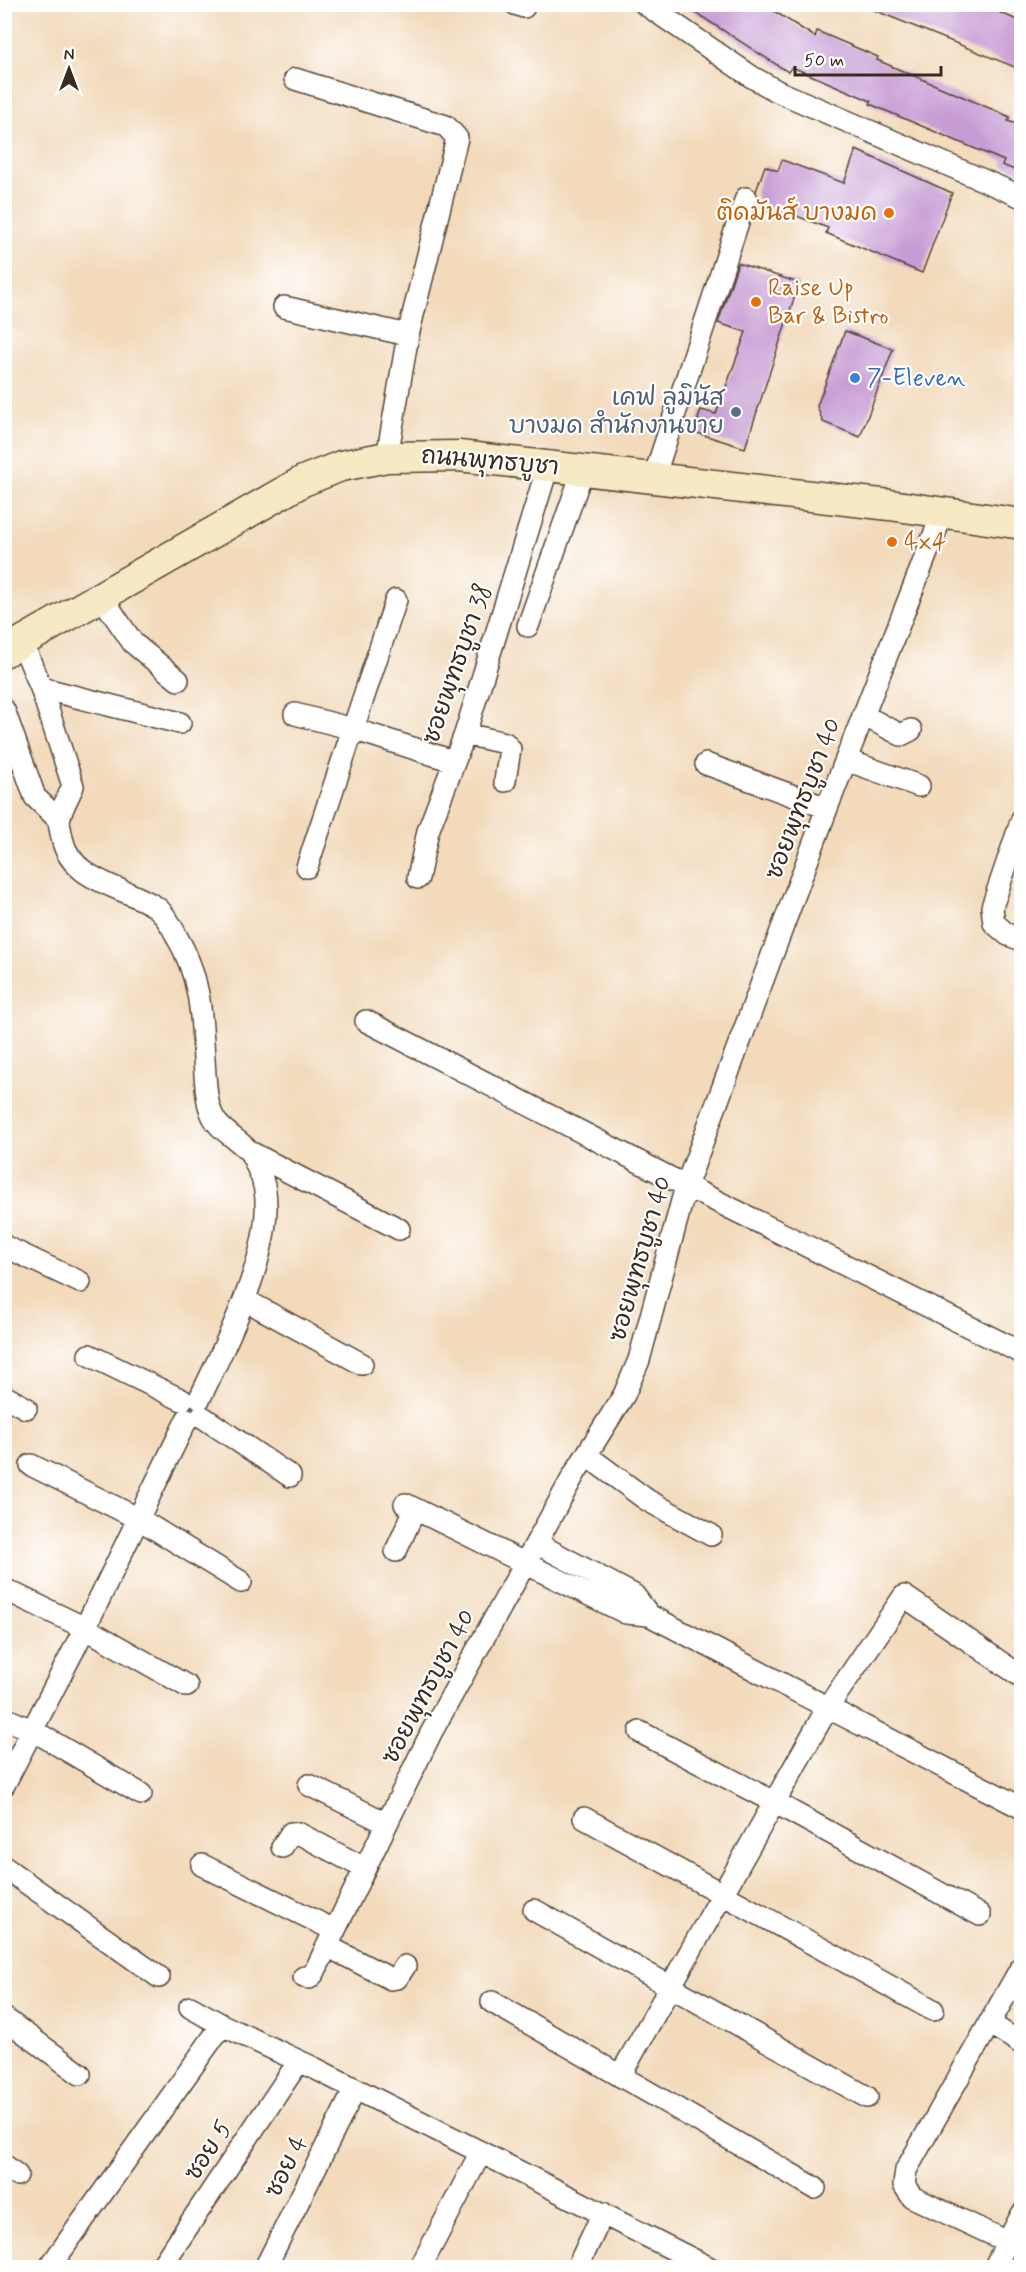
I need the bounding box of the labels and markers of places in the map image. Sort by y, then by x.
place label: ติดมันส์ บางมด [716,196,877,229]
marker: ติดมันส์ บางมด [882,206,896,220]
place label: Raise Up Bar & Bistro [768,273,889,332]
marker: Raise Up Bar & Bistro [749,295,763,309]
place label: 7-Eleven [867,363,966,394]
marker: 7-Eleven [848,371,862,385]
place label: เคฟ ลูมินัส บางมด สำนักงานขาย [509,383,726,442]
marker: เคฟ ลูมินัส บางมด สำนักงานขาย [729,405,743,419]
place label: 4x4 [904,527,946,558]
marker: 4x4 [885,535,899,549]

